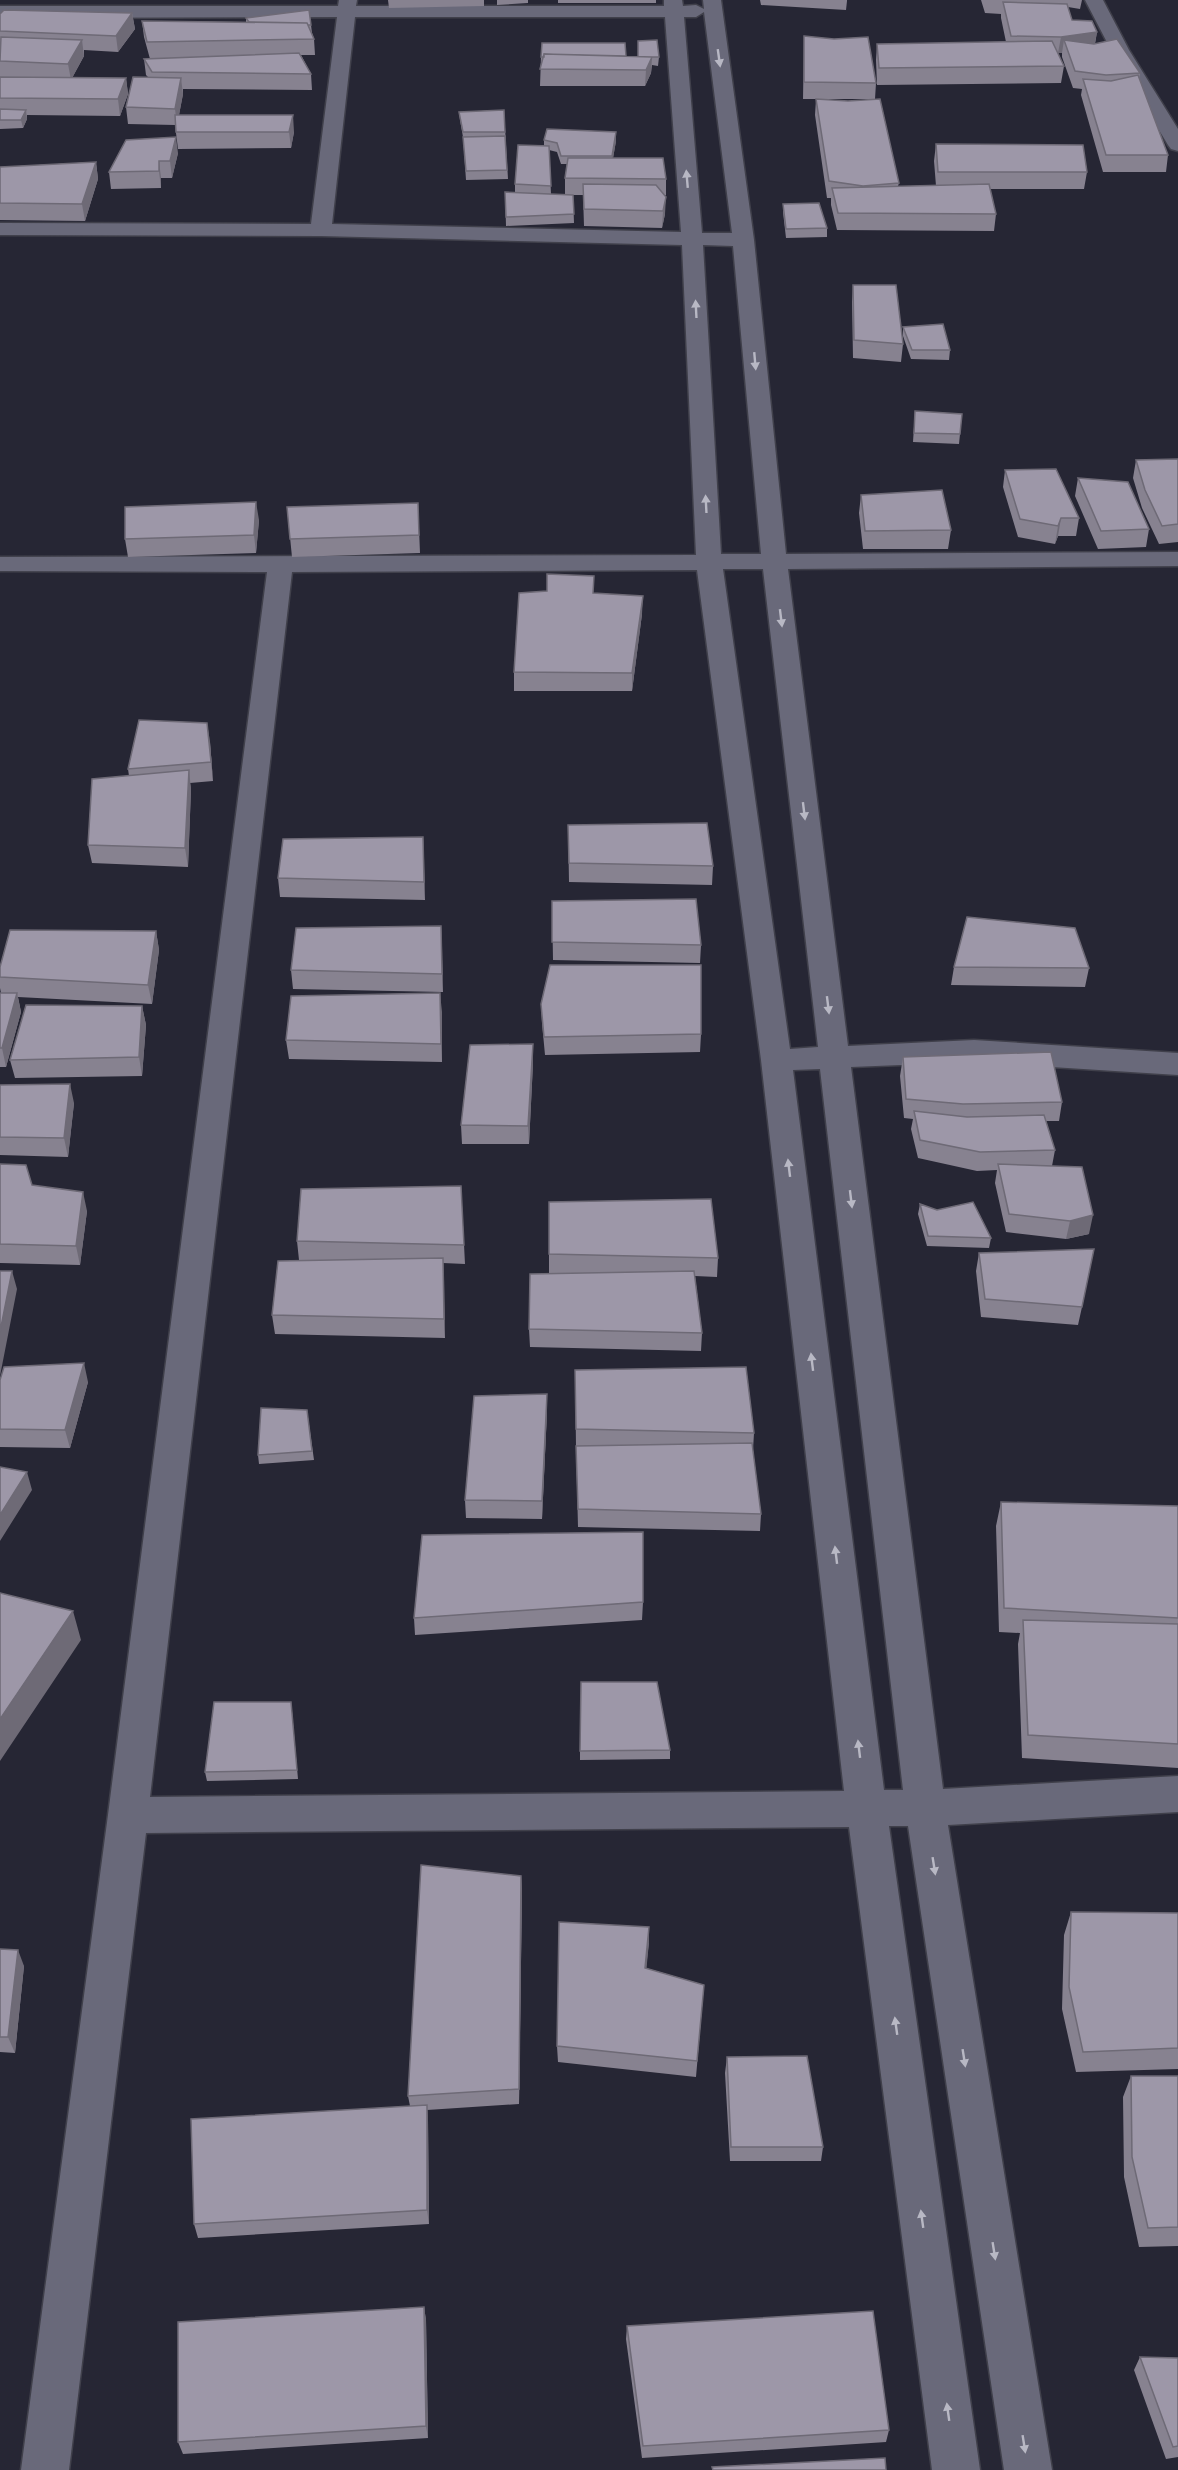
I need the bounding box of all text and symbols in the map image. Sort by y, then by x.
one-way arrow [715,49,724,68]
one-way arrow [683,170,692,189]
one-way arrow [691,300,700,319]
one-way arrow [750,351,760,370]
one-way arrow [701,494,711,513]
one-way arrow [776,608,786,627]
one-way arrow [800,802,809,821]
one-way arrow [823,995,832,1014]
one-way arrow [785,1158,794,1177]
one-way arrow [846,1189,856,1208]
one-way arrow [808,1352,817,1371]
one-way arrow [831,1546,840,1565]
one-way arrow [854,1739,863,1758]
one-way arrow [929,1856,938,1875]
one-way arrow [891,2016,900,2035]
one-way arrow [959,2049,968,2068]
one-way arrow [917,2209,927,2228]
one-way arrow [989,2242,998,2261]
one-way arrow [944,2402,953,2421]
one-way arrow [1019,2434,1028,2453]

